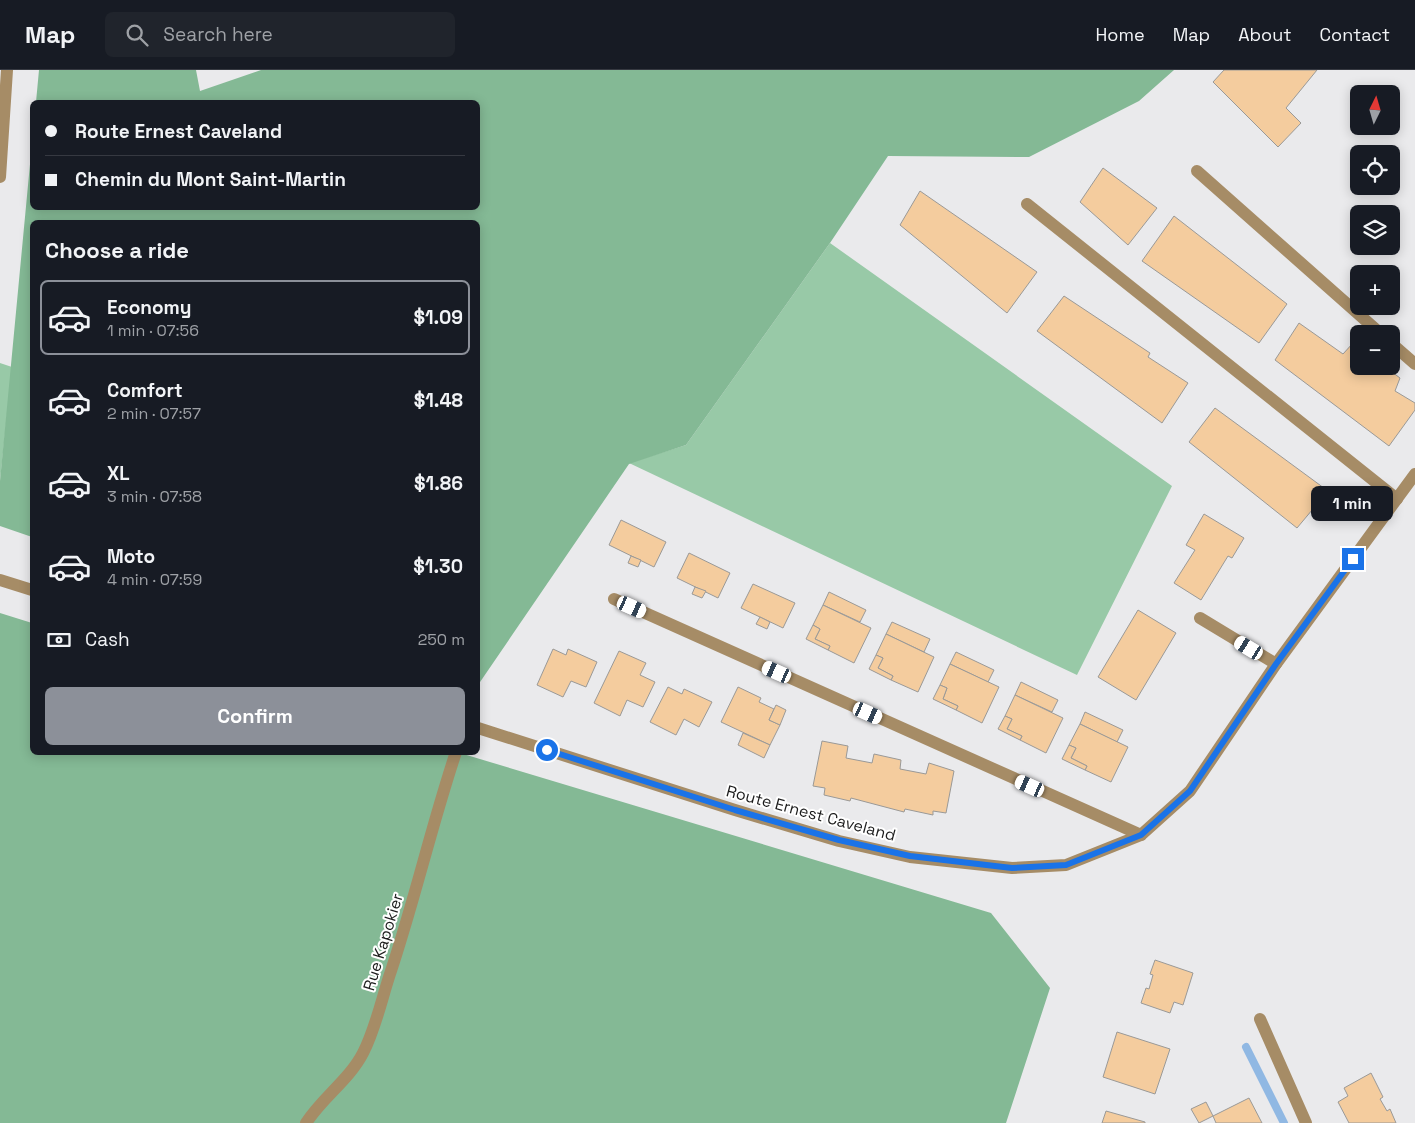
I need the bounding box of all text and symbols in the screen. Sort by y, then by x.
search box [105,12,455,57]
text: Map [25,19,75,50]
icon: search [123,21,151,49]
text: Search here [163,22,273,47]
text: Home [1096,23,1145,46]
text: Map [1173,23,1210,46]
text: About [1238,23,1292,46]
text: Contact [1320,23,1390,46]
north arrow [1350,85,1400,135]
map controls [1350,85,1400,375]
text: Route Ernest Caveland [75,119,282,144]
button: locate [1350,145,1400,195]
text: Chemin du Mont Saint-Martin [75,167,346,192]
button: layers [1350,205,1400,255]
text: Choose a ride [45,236,189,264]
button: + [1350,265,1400,315]
icon: car [47,295,92,340]
text: Economy [107,295,191,320]
text: $1.09 [413,305,463,330]
text: 1 min · 07:56 [107,320,199,341]
button: − [1350,325,1400,375]
icon: car [47,378,92,423]
text: Comfort [107,378,183,403]
text: $1.48 [414,388,463,413]
text: 2 min · 07:57 [107,403,201,424]
icon: car [47,461,92,506]
text: XL [107,461,130,486]
text: $1.86 [414,471,463,496]
text: 3 min · 07:58 [107,486,202,507]
callout: 1 min [1312,486,1394,522]
text: 1 min [1332,493,1372,514]
icon: car [47,544,92,589]
text: Moto [107,544,155,569]
route end [1342,548,1364,570]
text: $1.30 [413,554,463,579]
text: 4 min · 07:59 [107,569,202,590]
car [615,594,648,620]
icon: cash [45,626,73,654]
text: Cash [85,627,130,652]
text: 250 m [418,629,465,650]
car [1232,634,1265,662]
car [760,659,793,685]
button: Confirm [45,687,465,745]
car [851,700,884,726]
route start [536,739,558,761]
car [1013,773,1046,799]
street label: Route Ernest Caveland [724,780,898,846]
street label: Rue Kapokier [358,891,408,993]

